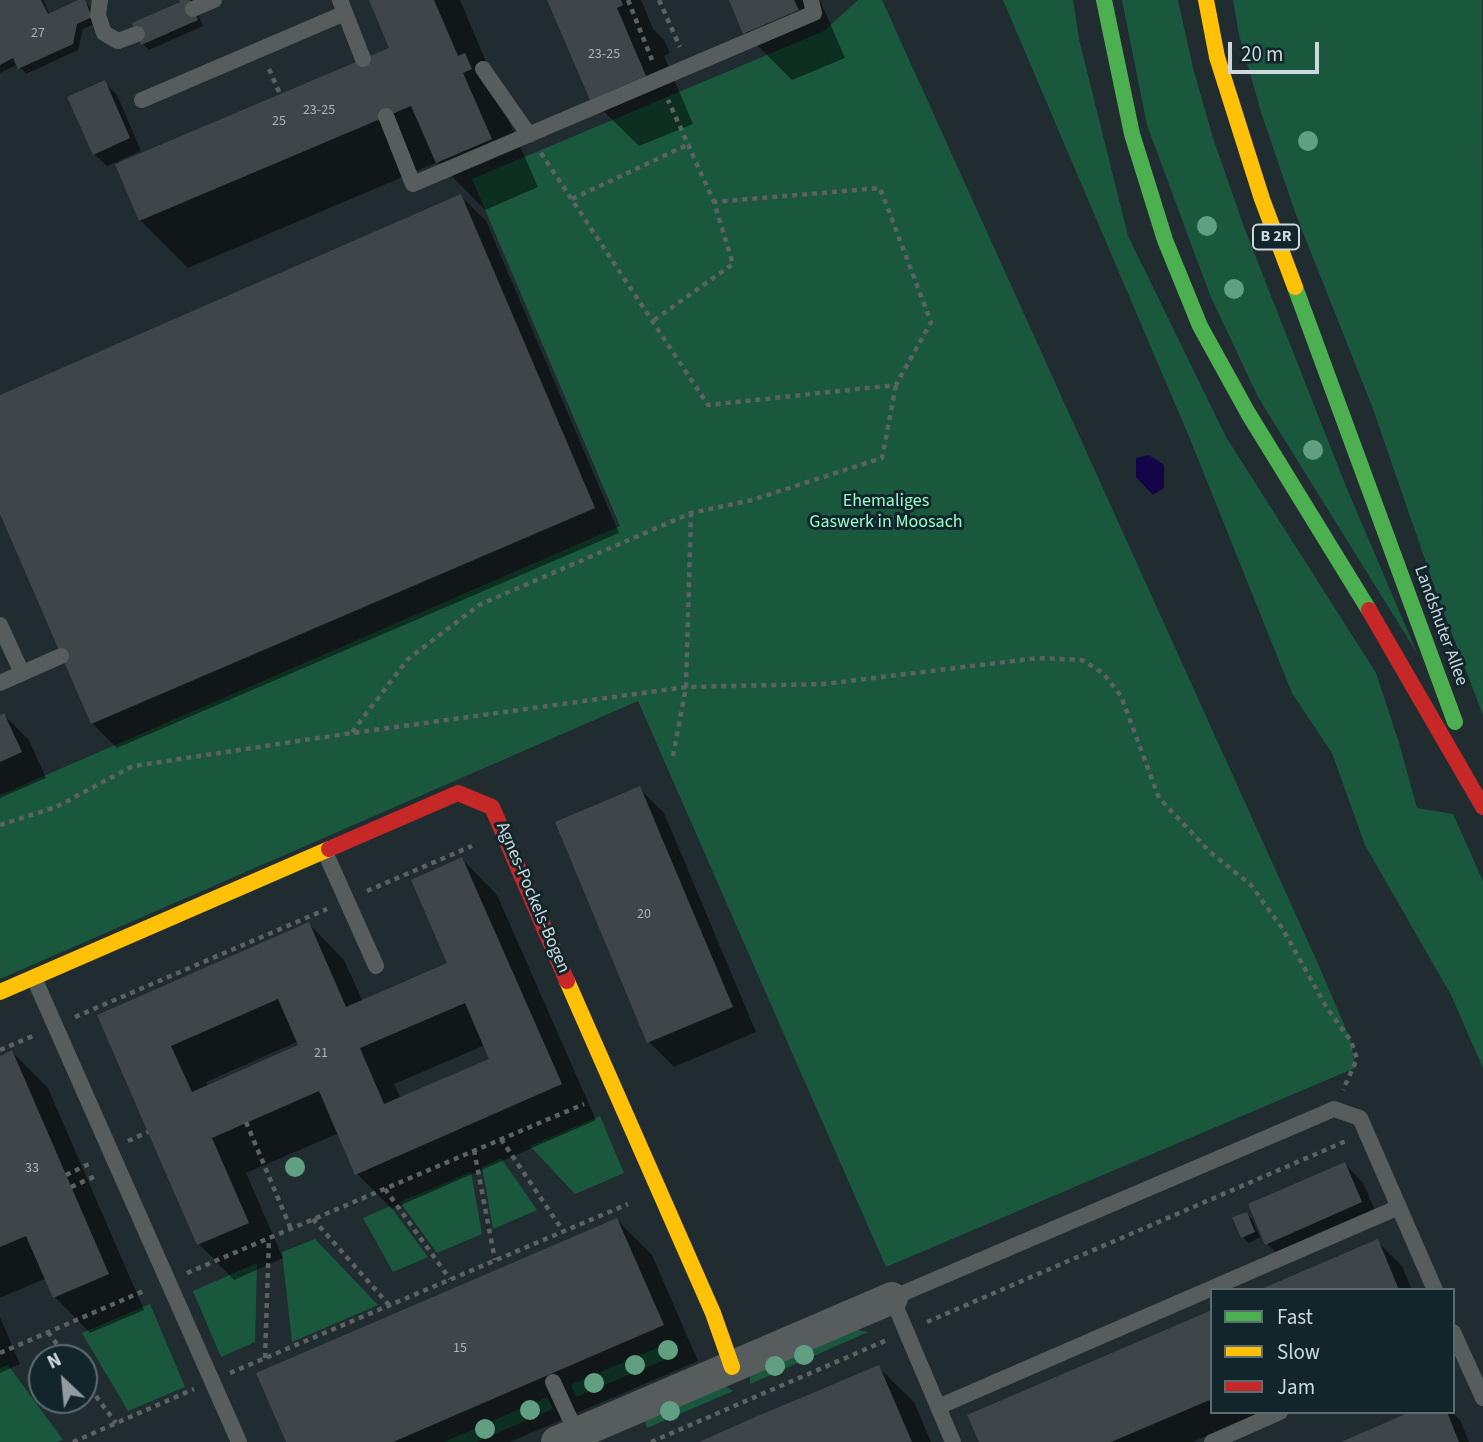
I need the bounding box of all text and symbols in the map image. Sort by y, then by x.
house number: 27 [31,26,45,42]
scale bar [1231,28,1322,72]
text: 20 m [1241,39,1283,69]
house number: 23-25 [588,47,620,63]
house number: 23-25 [303,103,335,119]
house number: 25 [272,114,286,130]
road number: B 2R [1253,224,1299,249]
park label: Ehemaliges Gaswerk in Moosach [809,491,963,534]
street label: Landshuter Allee [1408,563,1472,689]
street label: Agnes-Pockels-Bogen [490,819,574,977]
house number: 20 [637,907,651,923]
house number: 21 [314,1046,328,1062]
house number: 33 [25,1161,39,1177]
legend [1210,1288,1455,1414]
text: Fast [1277,1302,1313,1332]
text: Slow [1277,1337,1320,1367]
house number: 15 [453,1341,467,1357]
north arrow [28,1344,98,1414]
text: N [43,1347,66,1376]
text: Jam [1277,1372,1315,1402]

